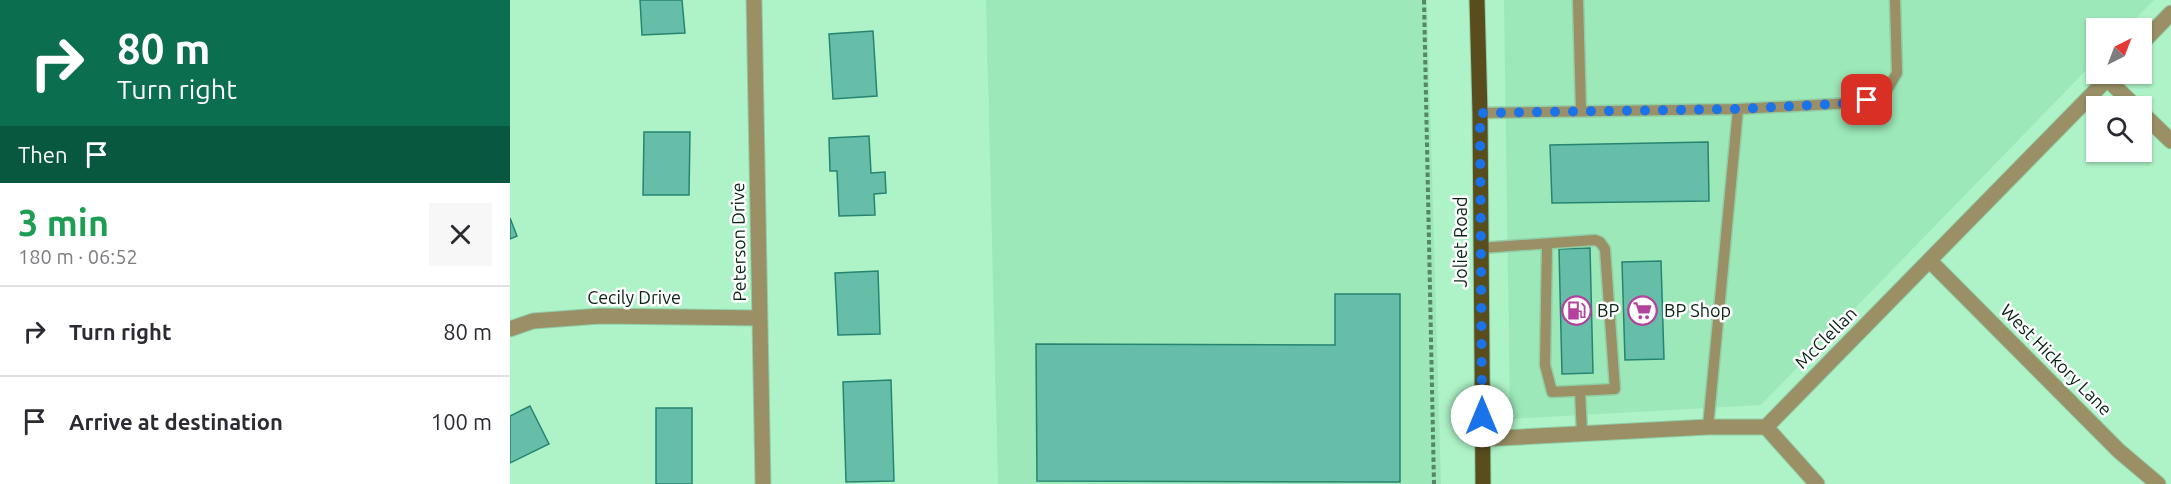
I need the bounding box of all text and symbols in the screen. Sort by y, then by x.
north arrow [2086,18,2152,84]
map controls [2086,18,2152,162]
icon: right [18,24,96,102]
text: 80 m [117,25,211,72]
text: Turn right [117,74,237,104]
pin [1841,74,1892,125]
icon: arrive [1850,83,1883,116]
button: search [2086,96,2152,162]
icon: arrive [80,138,113,171]
text: Then [18,142,68,167]
street label: Peterson Drive [727,182,749,302]
street label: Joliet Road [1450,196,1470,288]
text: 3 min [18,202,109,243]
button: close [429,203,492,266]
text: 180 m · 06:52 [18,245,138,268]
street label: Cecily Drive [587,287,681,307]
fuel station icon: BP [1560,295,1592,327]
supermarket icon: BP Shop [1627,295,1659,327]
place label: BP [1597,300,1619,320]
place label: BP Shop [1664,300,1731,320]
street label: West Hickory Lane [1997,300,2116,419]
street label: McClellan [1790,302,1860,372]
icon: right [18,315,51,348]
text: Turn right [69,319,171,344]
text: 80 m [443,319,492,344]
position arrow [1450,384,1514,448]
icon: arrive [18,405,51,438]
text: Arrive at destination [69,409,283,434]
text: 100 m [431,409,492,434]

